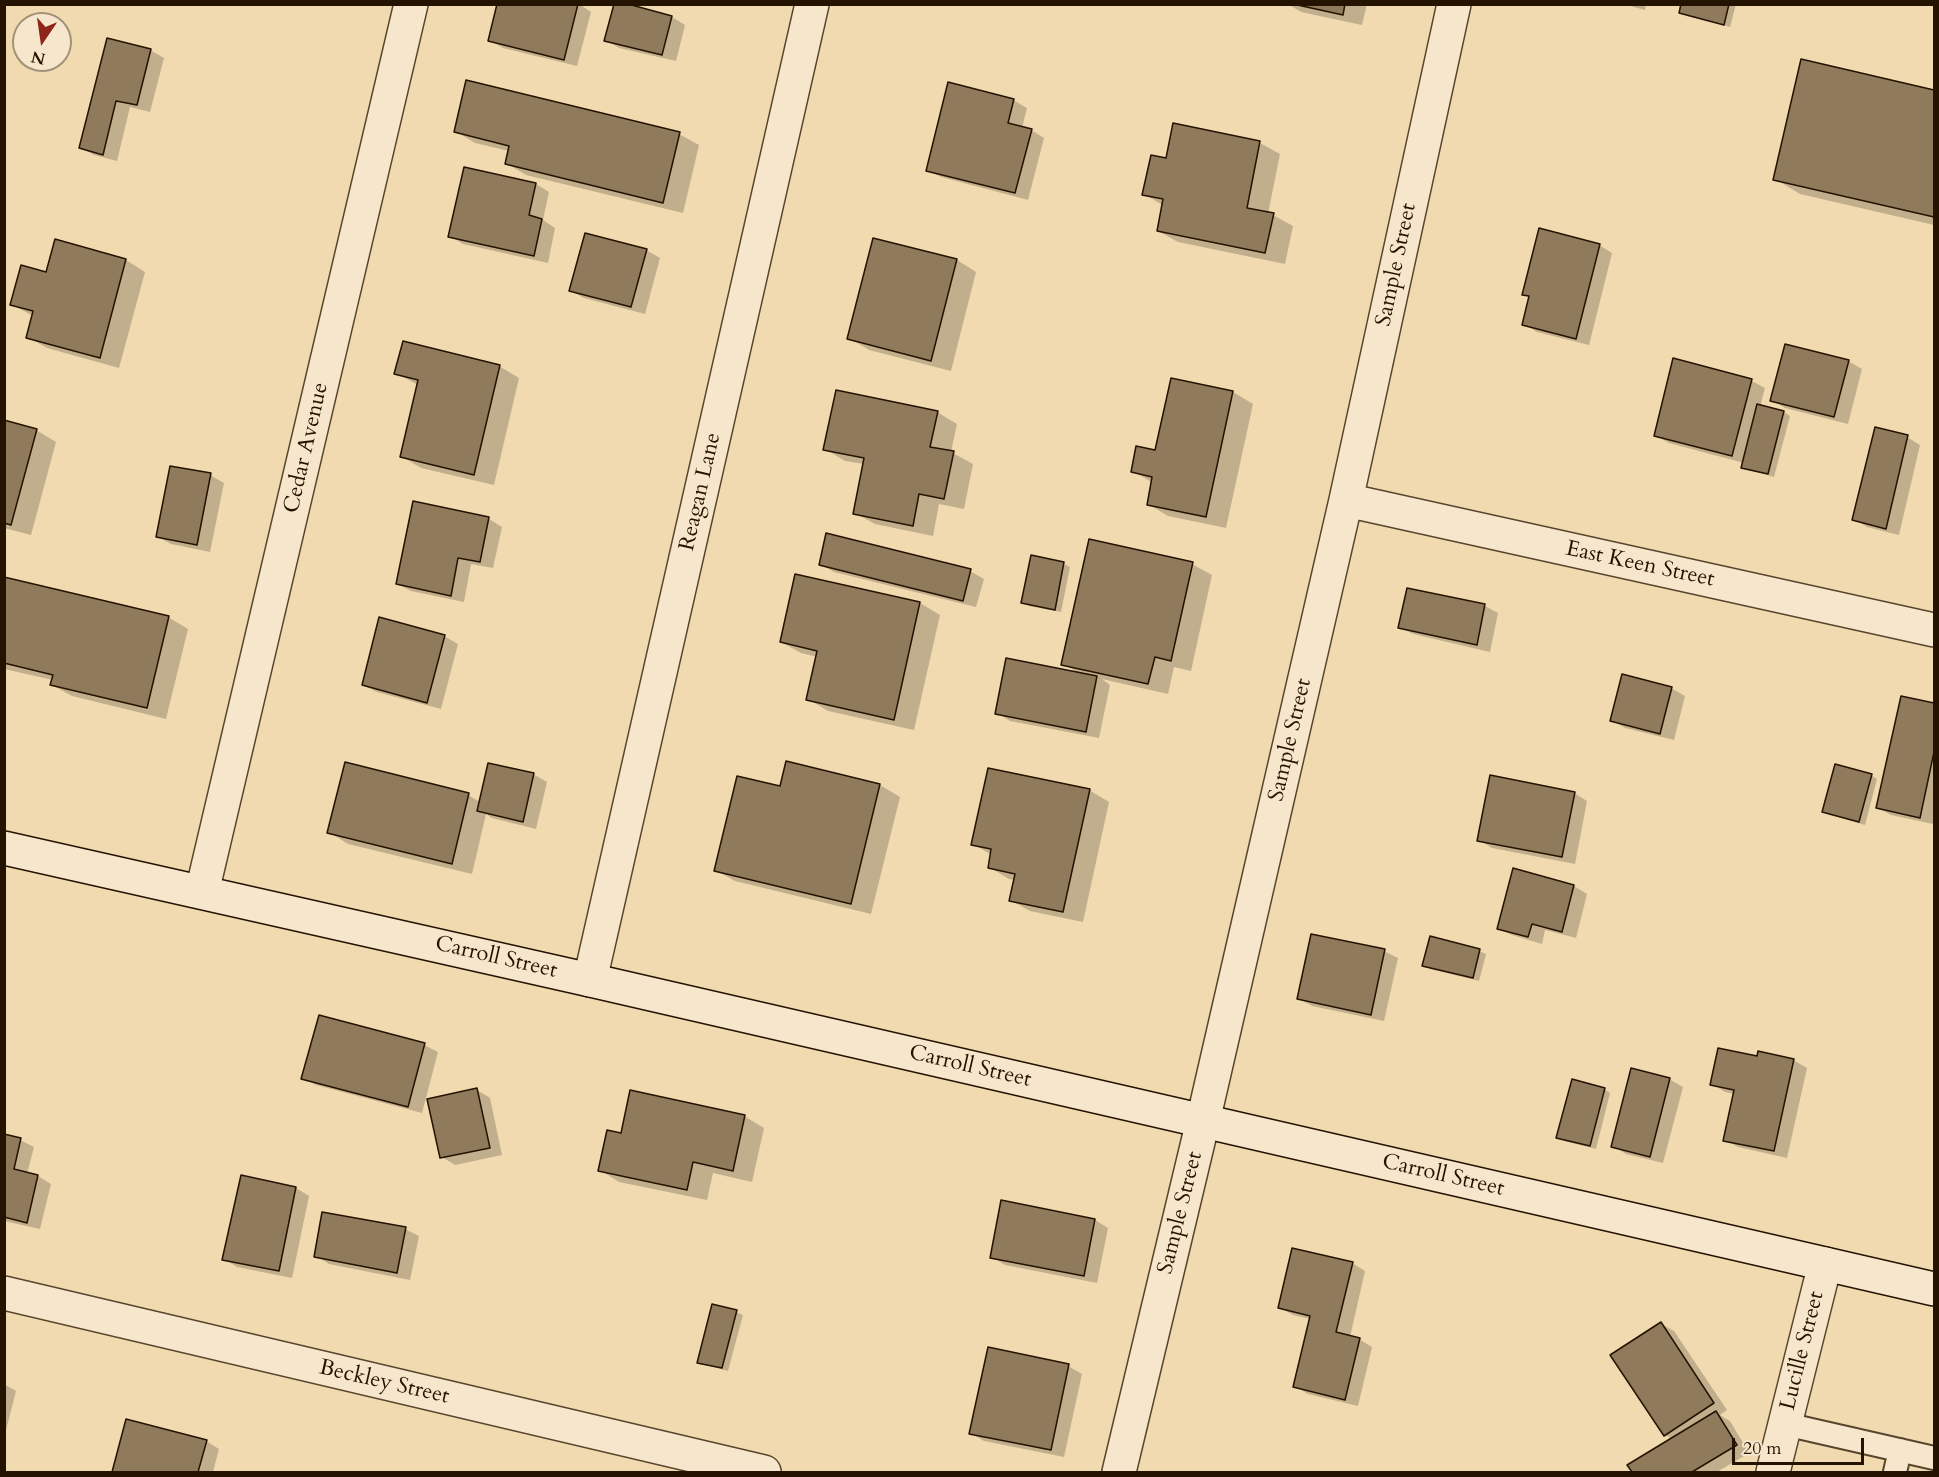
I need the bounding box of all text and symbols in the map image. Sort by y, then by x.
north arrow [12,12,72,72]
text: N [29,45,48,70]
street label: Sample Street [1371,201,1423,329]
street label: Cedar Avenue [279,380,335,516]
street label: Reagan Lane [675,430,727,554]
street label: East Keen Street [1563,536,1717,594]
street label: Sample Street [1264,676,1318,804]
street label: Carroll Street [432,931,560,985]
street label: Carroll Street [906,1040,1034,1094]
street label: Sample Street [1153,1149,1209,1277]
street label: Carroll Street [1379,1149,1507,1203]
street label: Lucille Street [1775,1289,1831,1413]
street label: Beckley Street [316,1355,452,1411]
scale bar [1735,1426,1867,1464]
text: 20 m [1743,1436,1782,1461]

